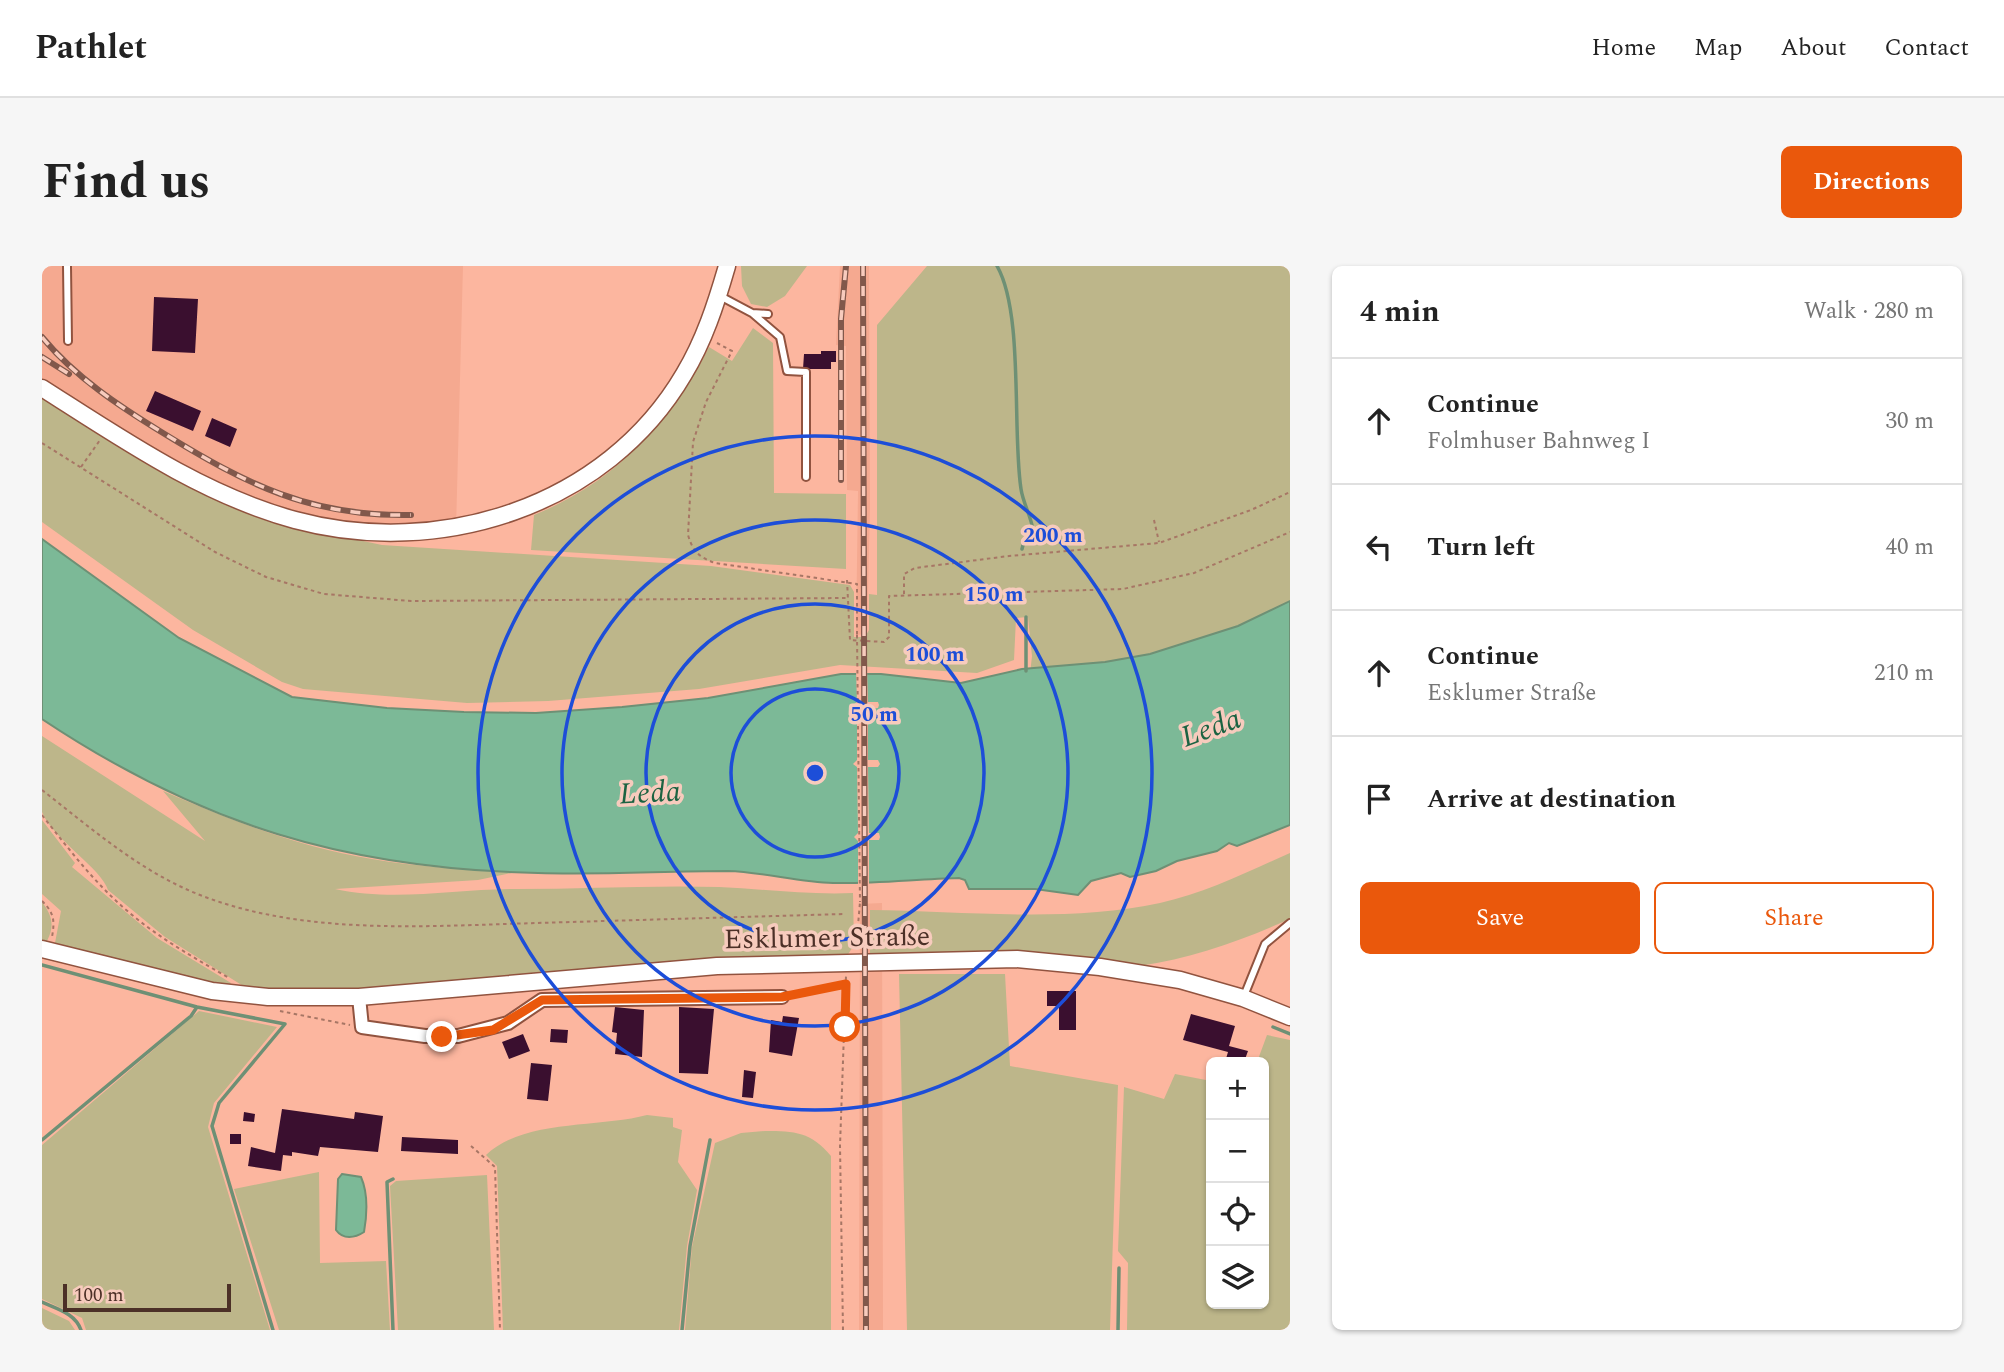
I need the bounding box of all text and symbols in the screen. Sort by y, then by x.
text: Pathlet [35,23,147,73]
text: Home [1591,30,1656,66]
text: Map [1694,30,1742,66]
text: About [1780,30,1846,66]
text: Contact [1884,30,1969,66]
text: Find us [42,145,210,220]
button: Directions [1781,146,1962,218]
text: 4 min [1360,289,1440,335]
text: Walk · 280 m [1804,294,1934,329]
text: Continue [1427,384,1539,424]
icon: ahead [1360,402,1398,440]
text: 30 m [1885,404,1934,439]
text: Folmhuser Bahnweg I [1427,424,1650,459]
text: 200 m [1023,520,1083,552]
text: Turn left [1427,527,1535,567]
icon: left [1360,528,1398,566]
text: 40 m [1885,530,1934,565]
text: 150 m [964,579,1024,611]
text: Continue [1427,636,1539,676]
text: 100 m [905,639,965,671]
icon: ahead [1360,654,1398,692]
text: 210 m [1874,656,1934,691]
text: Esklumer Straße [1427,676,1596,711]
water label: Leda [1174,696,1248,760]
text: 50 m [850,699,898,731]
centre of rings [803,761,827,785]
water label: Leda [618,768,682,818]
text: Arrive at destination [1427,779,1676,819]
icon: arrive [1360,780,1398,818]
button: Save [1360,882,1640,954]
button: Share [1654,882,1934,954]
street label: Esklumer Straße [724,915,930,961]
route start [829,1011,860,1042]
route end [426,1021,457,1052]
map controls [1206,1057,1269,1309]
button: + [1206,1057,1269,1120]
button: − [1206,1120,1269,1183]
button: locate [1206,1183,1269,1246]
button: layers [1206,1246,1269,1309]
scale bar [63,1281,231,1313]
text: 100 m [74,1281,124,1310]

